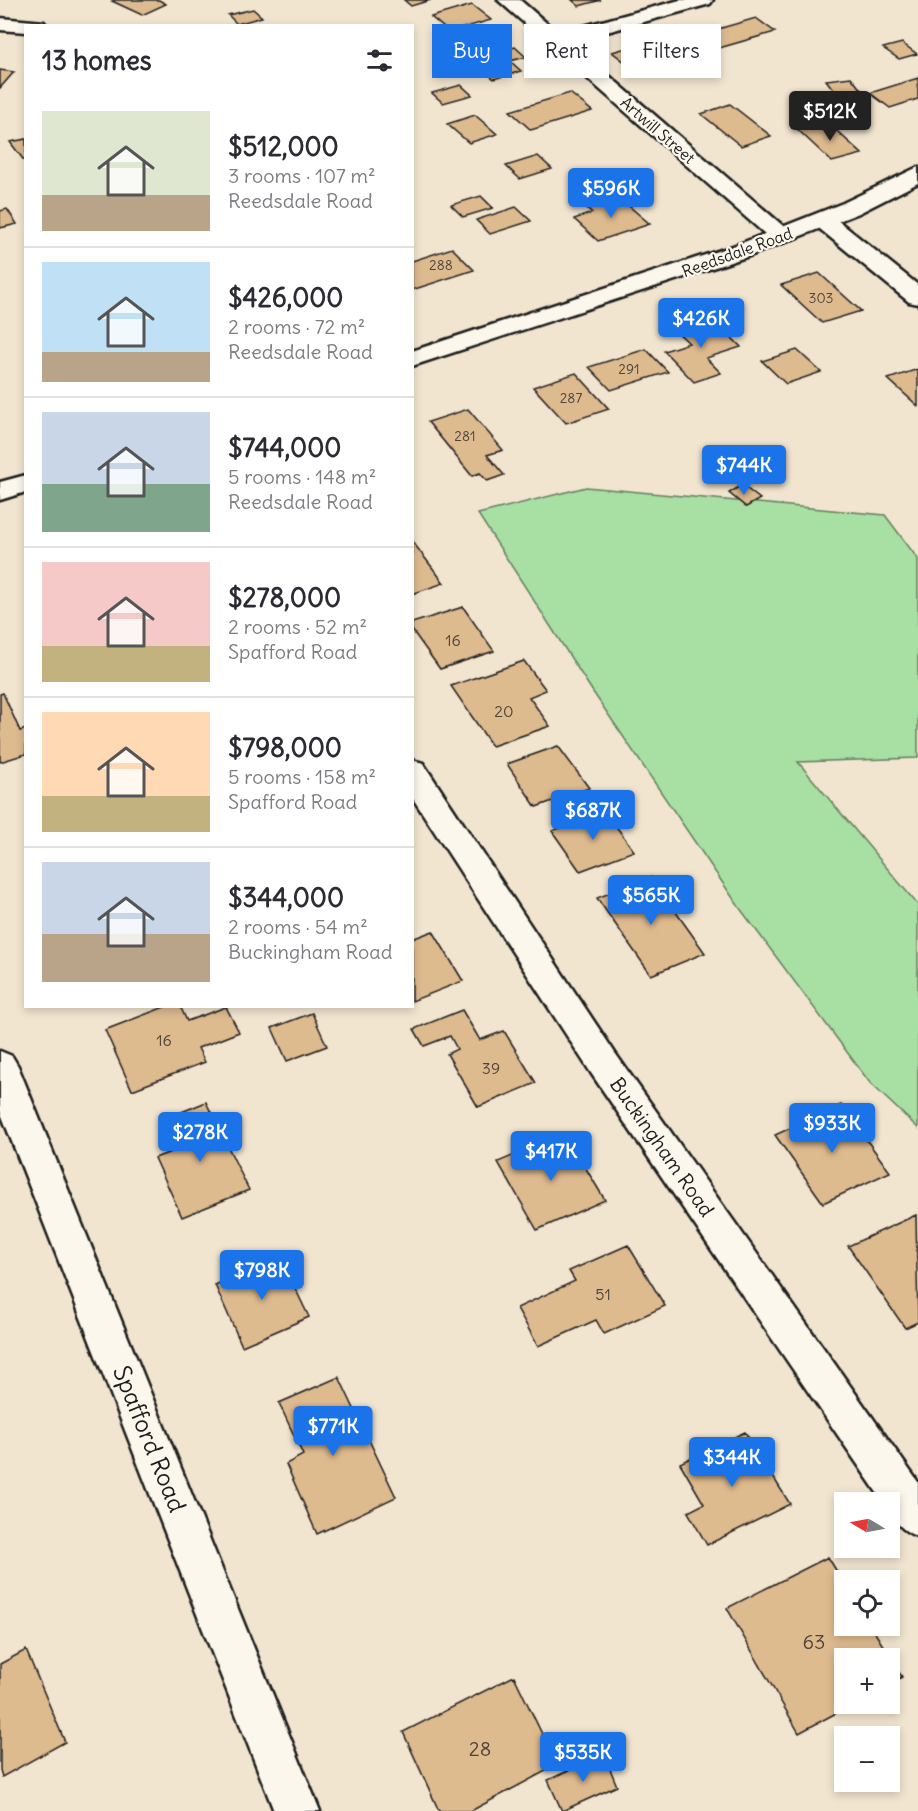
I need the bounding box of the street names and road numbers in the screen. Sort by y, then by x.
street label: Artwill Street [617,92,700,168]
street label: Reedsdale Road [679,223,795,281]
street label: Buckingham Road [605,1072,720,1221]
street label: Spafford Road [107,1361,193,1516]

